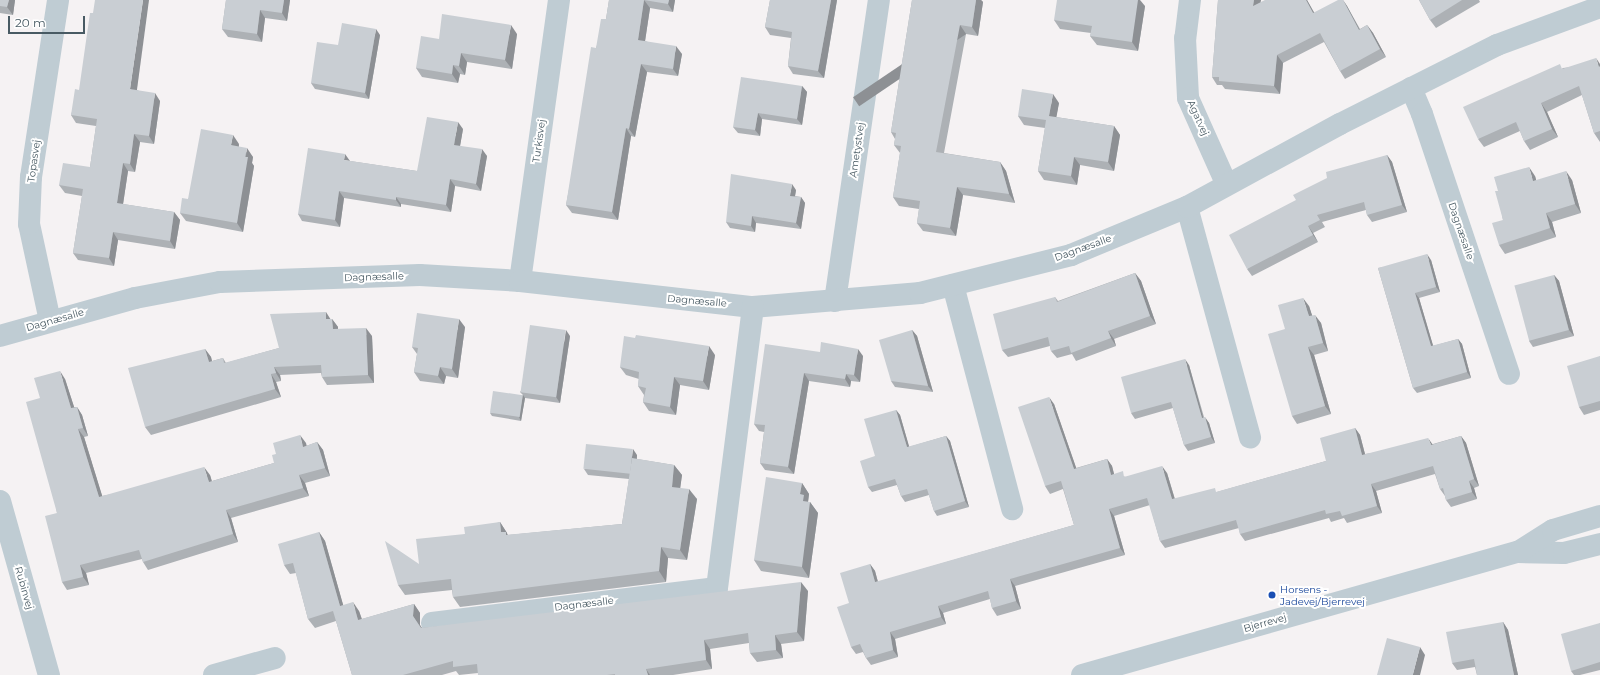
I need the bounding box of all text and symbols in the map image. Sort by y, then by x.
scale bar [10,8,87,34]
text: 20 m [15,15,46,30]
street label: Agatvej [1185,98,1211,138]
street label: Turkisvej [530,119,548,163]
street label: Ametystvej [847,122,867,178]
street label: Topasvej [25,139,43,183]
street label: Dagnæsalle [1446,201,1476,261]
street label: Dagnæsalle [1053,232,1113,264]
street label: Dagnæsalle [344,270,404,284]
street label: Dagnæsalle [667,292,727,310]
street label: Dagnæsalle [25,306,85,334]
street label: Rubinvej [12,565,36,611]
place label: Horsens - Jadevej/Bjerrevej [1280,583,1365,606]
marker: Horsens - Jadevej/Bjerrevej [1267,590,1277,600]
street label: Dagnæsalle [554,594,614,614]
street label: Bjerrevej [1242,611,1288,635]

